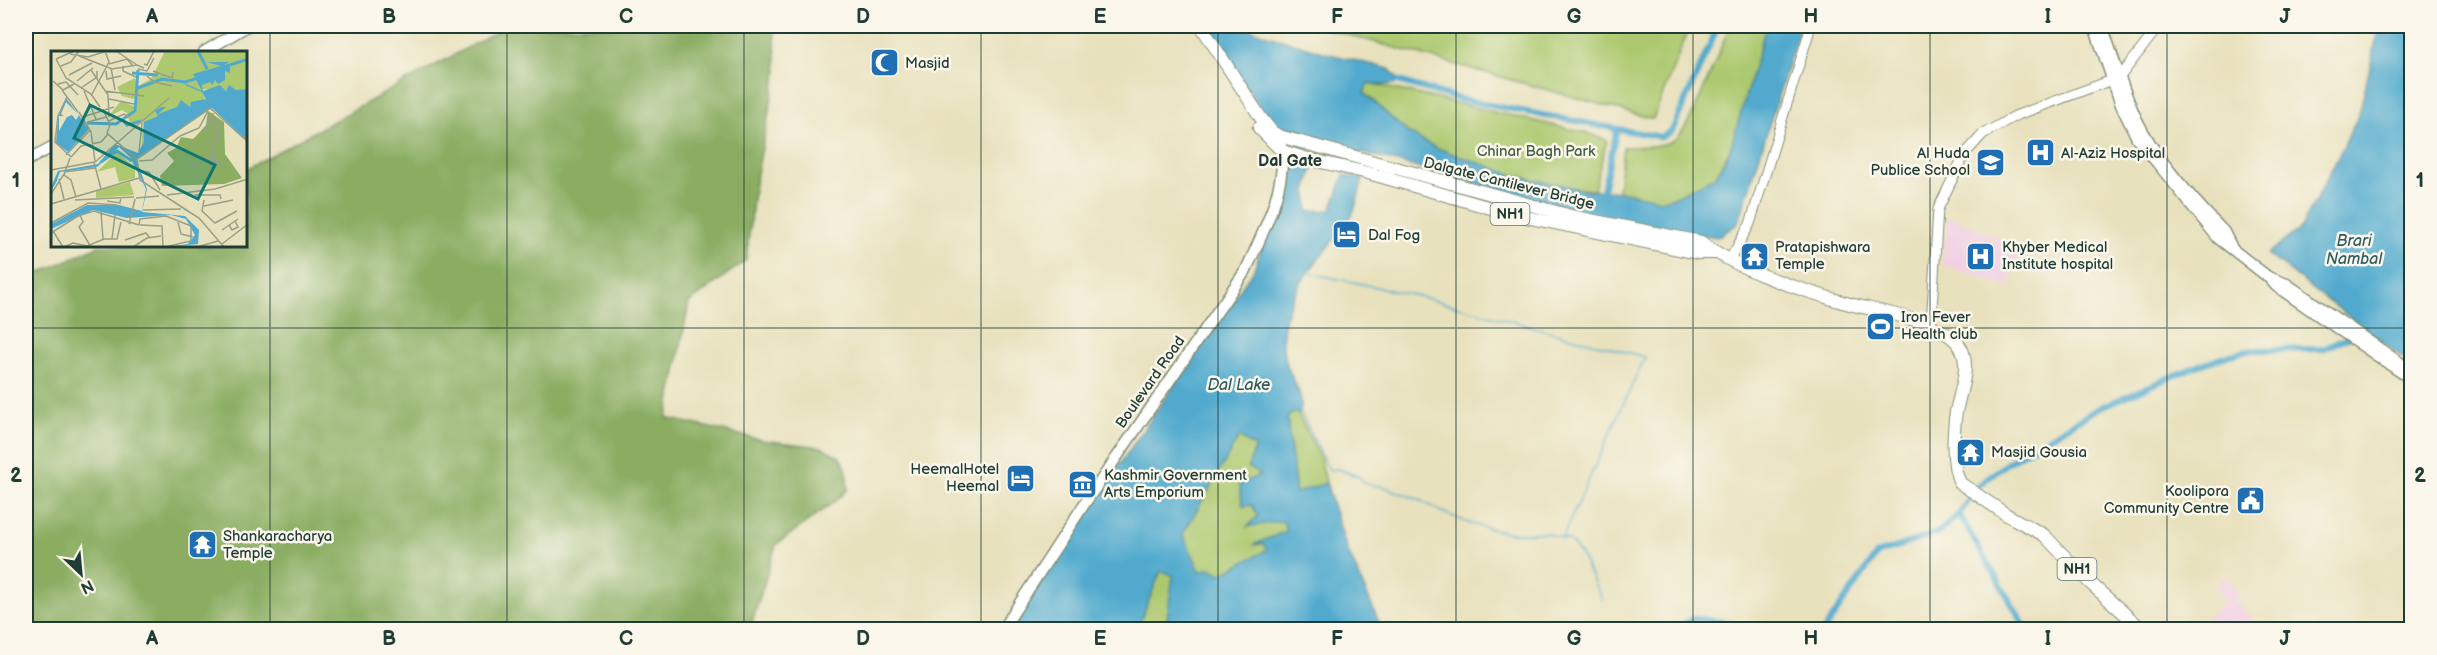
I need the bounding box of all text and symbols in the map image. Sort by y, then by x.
text: A [145,5,159,29]
text: B [382,5,396,29]
text: C [619,5,633,29]
text: D [856,5,870,29]
text: E [1094,5,1107,29]
text: F [1331,5,1343,29]
text: G [1567,5,1582,29]
text: H [1804,5,1818,29]
text: I [2045,5,2051,29]
text: J [2280,5,2292,29]
mosque icon: Masjid [868,47,900,79]
inset map [51,51,248,248]
place label: Masjid [905,54,950,73]
hospital icon: Al-Aziz Hospital [2024,137,2056,169]
park label: Chinar Bagh Park [1477,142,1596,161]
place label: Al Huda Publice School [1871,144,1970,180]
place label: Al-Aziz Hospital [2061,144,2165,163]
school or university icon: Al Huda Publice School [1975,146,2007,178]
district label: Dal Gate [1258,152,1322,171]
street label: Dalgate Cantilever Bridge [1422,153,1596,214]
text: 1 [12,169,20,193]
text: 1 [2416,169,2424,193]
road number: NH1 [1490,203,1530,225]
hotel icon: Dal Fog [1331,219,1363,251]
place label: Dal Fog [1368,226,1420,245]
water label: Brari Nambal [2326,232,2383,269]
place label: Pratapishwara Temple [1775,238,1871,274]
place label: Khyber Medical Institute hospital [2002,238,2113,274]
temple icon: Pratapishwara Temple [1738,240,1770,272]
hospital icon: Khyber Medical Institute hospital [1965,240,1997,272]
place label: Iron Fever Health club [1901,308,1978,344]
sports icon: Iron Fever Health club [1864,310,1896,342]
street label: Boulevard Road [1111,332,1189,432]
water label: Dal Lake [1208,376,1270,395]
temple icon: Masjid Gousia [1954,436,1986,468]
place label: Masjid Gousia [1991,443,2087,462]
place label: HeemalHotel Heemal [910,460,999,496]
hotel icon: HeemalHotel Heemal [1004,462,1036,494]
text: 2 [10,464,22,488]
text: 2 [2414,464,2426,488]
place label: Kashmir Government Arts Emporium [1104,466,1247,502]
museum icon: Kashmir Government Arts Emporium [1067,468,1099,500]
place label: Koolipora Community Centre [2104,482,2229,518]
public building icon: Koolipora Community Centre [2234,484,2266,516]
place label: Shankaracharya Temple [223,527,332,563]
temple icon: Shankaracharya Temple [186,529,218,561]
north arrow [51,544,111,604]
road number: NH1 [2058,558,2096,580]
text: N [77,575,96,597]
text: A [145,627,159,651]
text: B [382,627,396,651]
text: C [619,627,633,651]
text: D [856,627,870,651]
text: E [1094,627,1107,651]
text: F [1331,627,1343,651]
text: G [1567,627,1582,651]
text: H [1804,627,1818,651]
text: I [2045,627,2051,651]
text: J [2280,627,2292,651]

